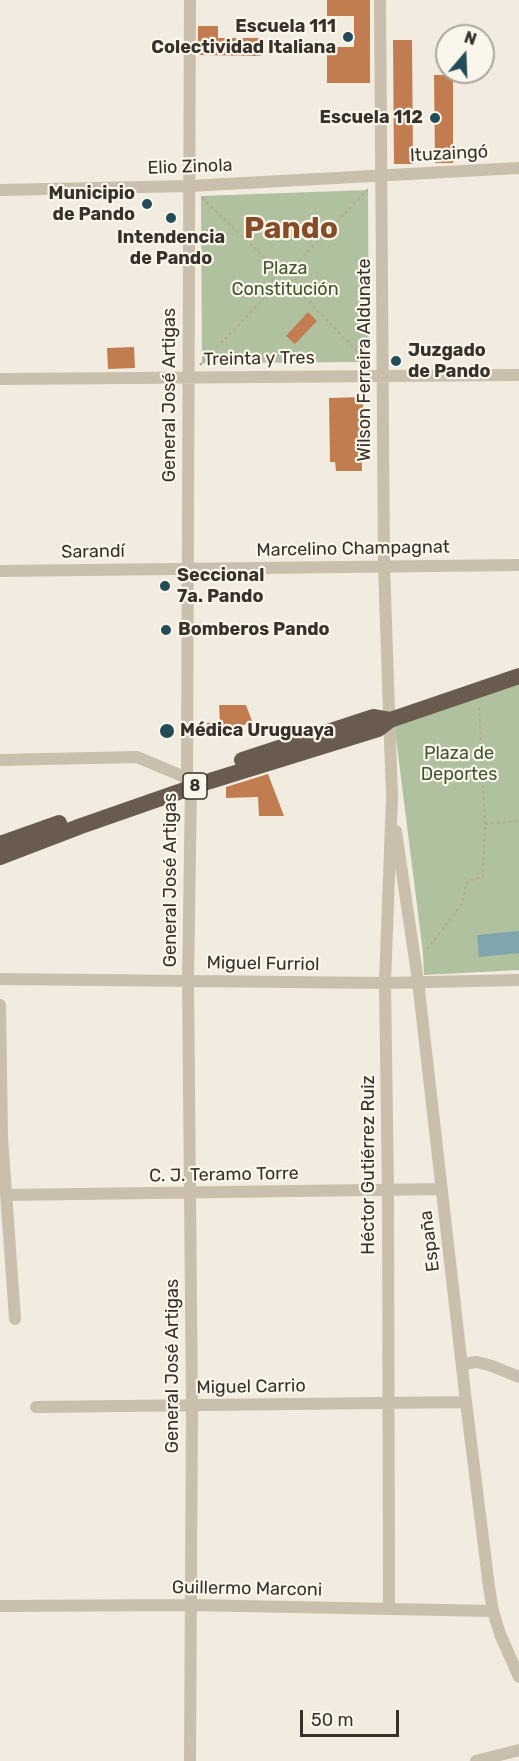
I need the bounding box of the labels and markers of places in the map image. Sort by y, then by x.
place label: Escuela 111 Colectividad Italiana [151,16,336,58]
marker: Escuela 111 Colectividad Italiana [341,30,355,44]
place label: Escuela 112 [320,107,423,129]
marker: Escuela 112 [428,111,442,125]
place label: Municipio de Pando [49,183,135,226]
marker: Municipio de Pando [140,197,154,211]
marker: Intendencia de Pando [164,211,178,225]
place label: Intendencia de Pando [117,227,225,270]
place label: Juzgado de Pando [408,340,490,382]
marker: Juzgado de Pando [389,354,403,368]
place label: Seccional 7a. Pando [177,565,264,608]
marker: Seccional 7a. Pando [158,579,172,593]
place label: Bomberos Pando [178,619,330,641]
marker: Bomberos Pando [159,623,173,637]
place label: Médica Uruguaya [180,720,334,742]
marker: Médica Uruguaya [158,722,176,740]

